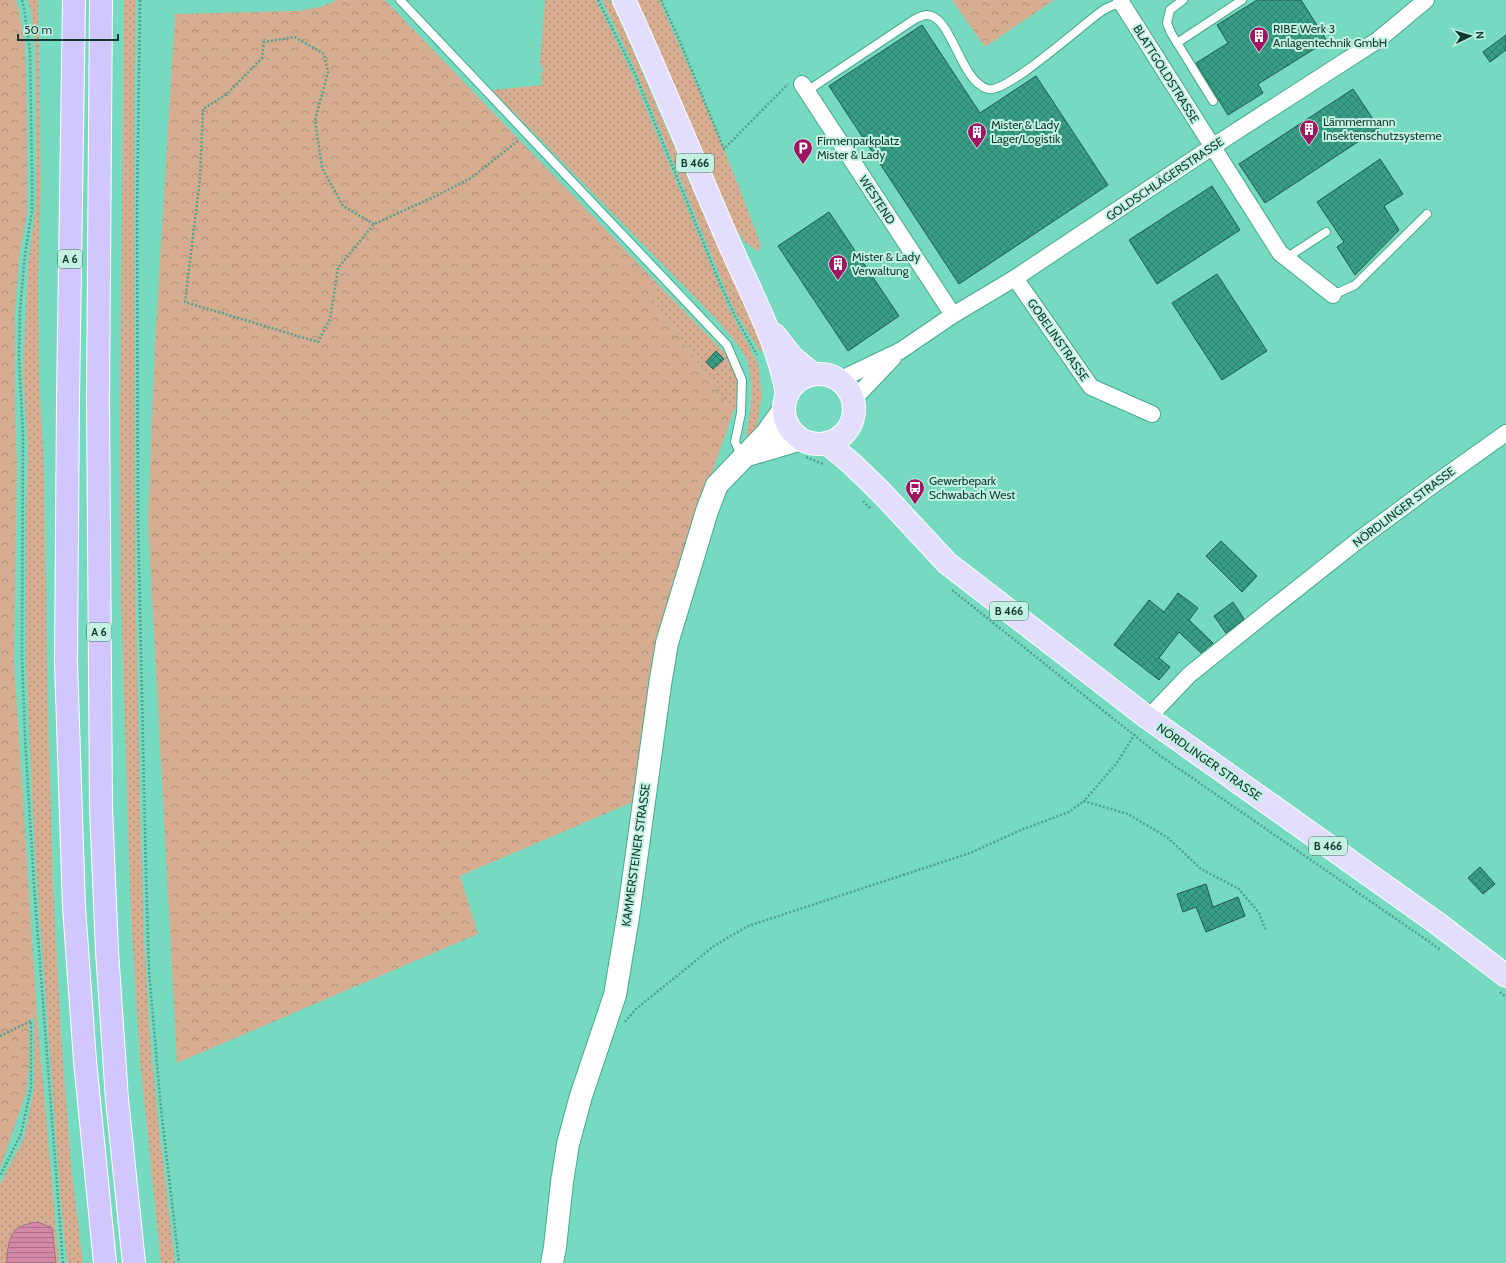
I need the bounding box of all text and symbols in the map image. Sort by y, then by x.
scale bar [18,16,118,42]
north arrow [1450,16,1490,56]
place label: RIBE Werk 3 Anlagentechnik GmbH [1273,21,1387,50]
text: 50 m [24,22,52,37]
street label: BLATTGOLDSTRASSE [1130,22,1203,126]
building icon: RIBE Werk 3 Anlagentechnik GmbH [1248,25,1270,53]
text: N [1473,31,1487,40]
place label: Lämmermann Insektenschutzsysteme [1323,114,1442,143]
place label: Mister & Lady Lager/Logistik [991,117,1061,146]
building icon: Lämmermann Insektenschutzsysteme [1298,118,1320,146]
building icon: Mister & Lady Lager/Logistik [966,121,988,149]
place label: Firmenparkplatz Mister & Lady [817,133,900,162]
street label: GOLDSCHLÄGERSTRASSE [1103,133,1227,224]
parking icon: Firmenparkplatz Mister & Lady [792,137,814,165]
road number: B 466 [676,154,714,172]
street label: WESTEND [856,172,899,227]
place label: Mister & Lady Verwaltung [852,249,920,278]
road number: A 6 [58,250,82,268]
building icon: Mister & Lady Verwaltung [827,253,849,281]
street label: GOBELINSTRASSE [1024,296,1093,384]
street label: NÖRDLINGER STRASSE [1349,463,1458,550]
place label: Gewerbepark Schwabach West [929,473,1015,502]
bus stop icon: Gewerbepark Schwabach West [904,477,926,505]
road number: B 466 [990,602,1028,620]
road number: A 6 [87,623,111,641]
street label: NÖRDLINGER STRASSE [1154,720,1265,804]
street label: KAMMERSTEINER STRASSE [618,782,653,927]
road number: B 466 [1309,837,1347,855]

